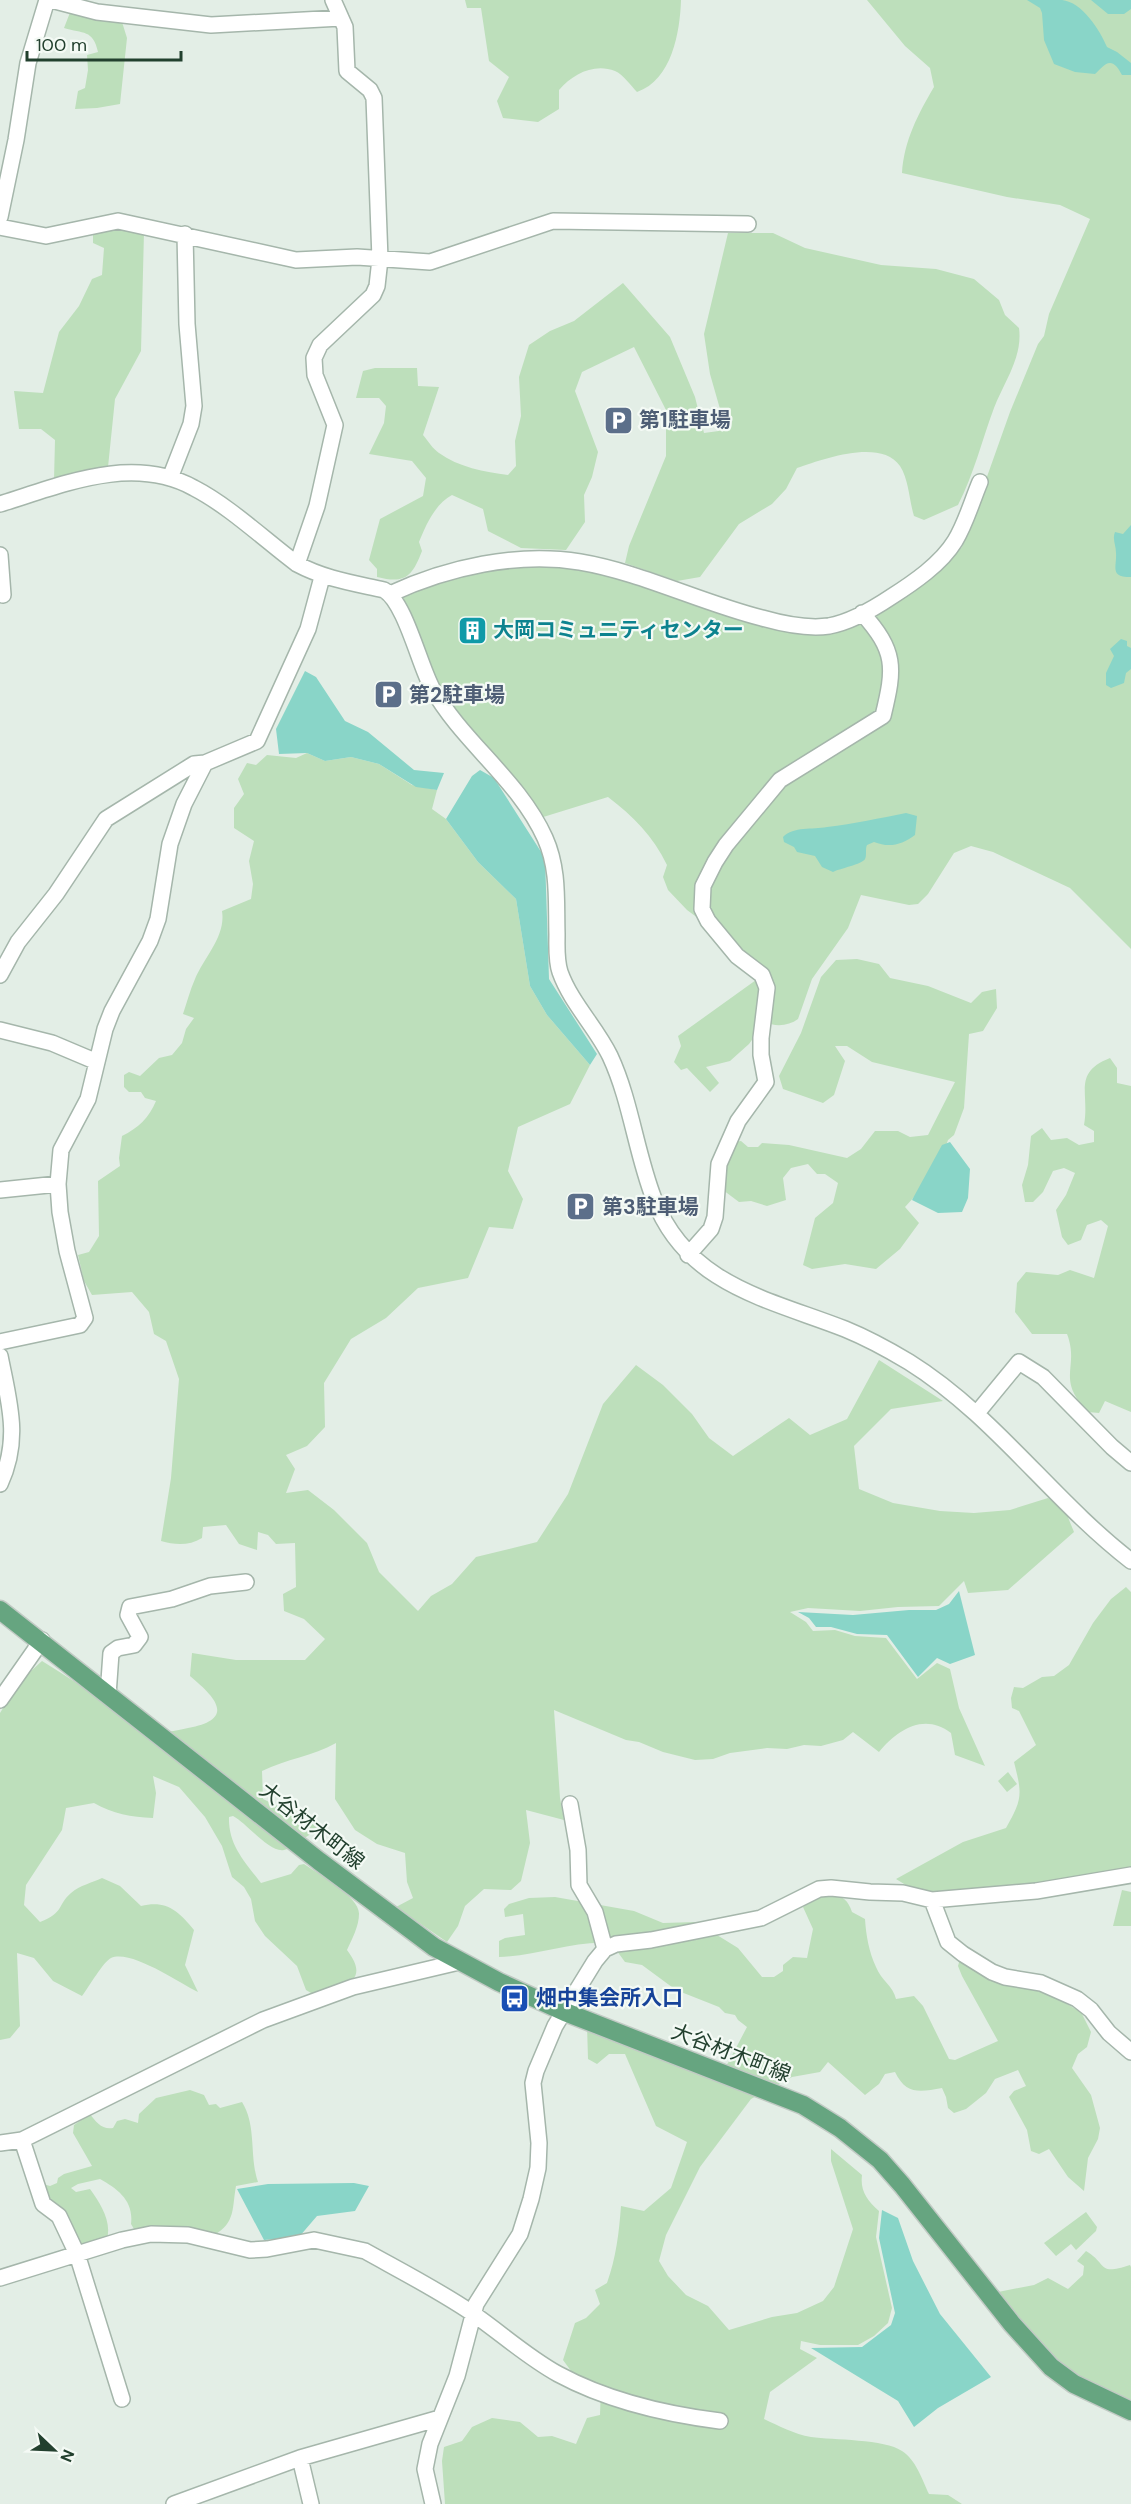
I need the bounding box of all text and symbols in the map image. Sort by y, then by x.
scale bar [27,24,182,62]
text: 100 m [36,33,87,57]
parking icon: 第1駐車場 [602,404,634,436]
place label: 第1駐車場 [639,406,731,434]
building icon: 大岡コミュニティセンター [456,614,488,646]
place label: 大岡コミュニティセンター [493,616,744,644]
parking icon: 第2駐車場 [372,679,404,711]
place label: 第2駐車場 [409,681,505,709]
parking icon: 第3駐車場 [565,1191,597,1223]
place label: 第3駐車場 [602,1193,699,1221]
street label: 大谷材木町線 [254,1776,370,1876]
bus stop icon: 畑中集会所入口 [499,1982,531,2014]
place label: 畑中集会所入口 [536,1984,683,2012]
street label: 大谷材木町線 [667,2017,795,2089]
north arrow [24,2420,84,2480]
text: N [55,2446,79,2465]

